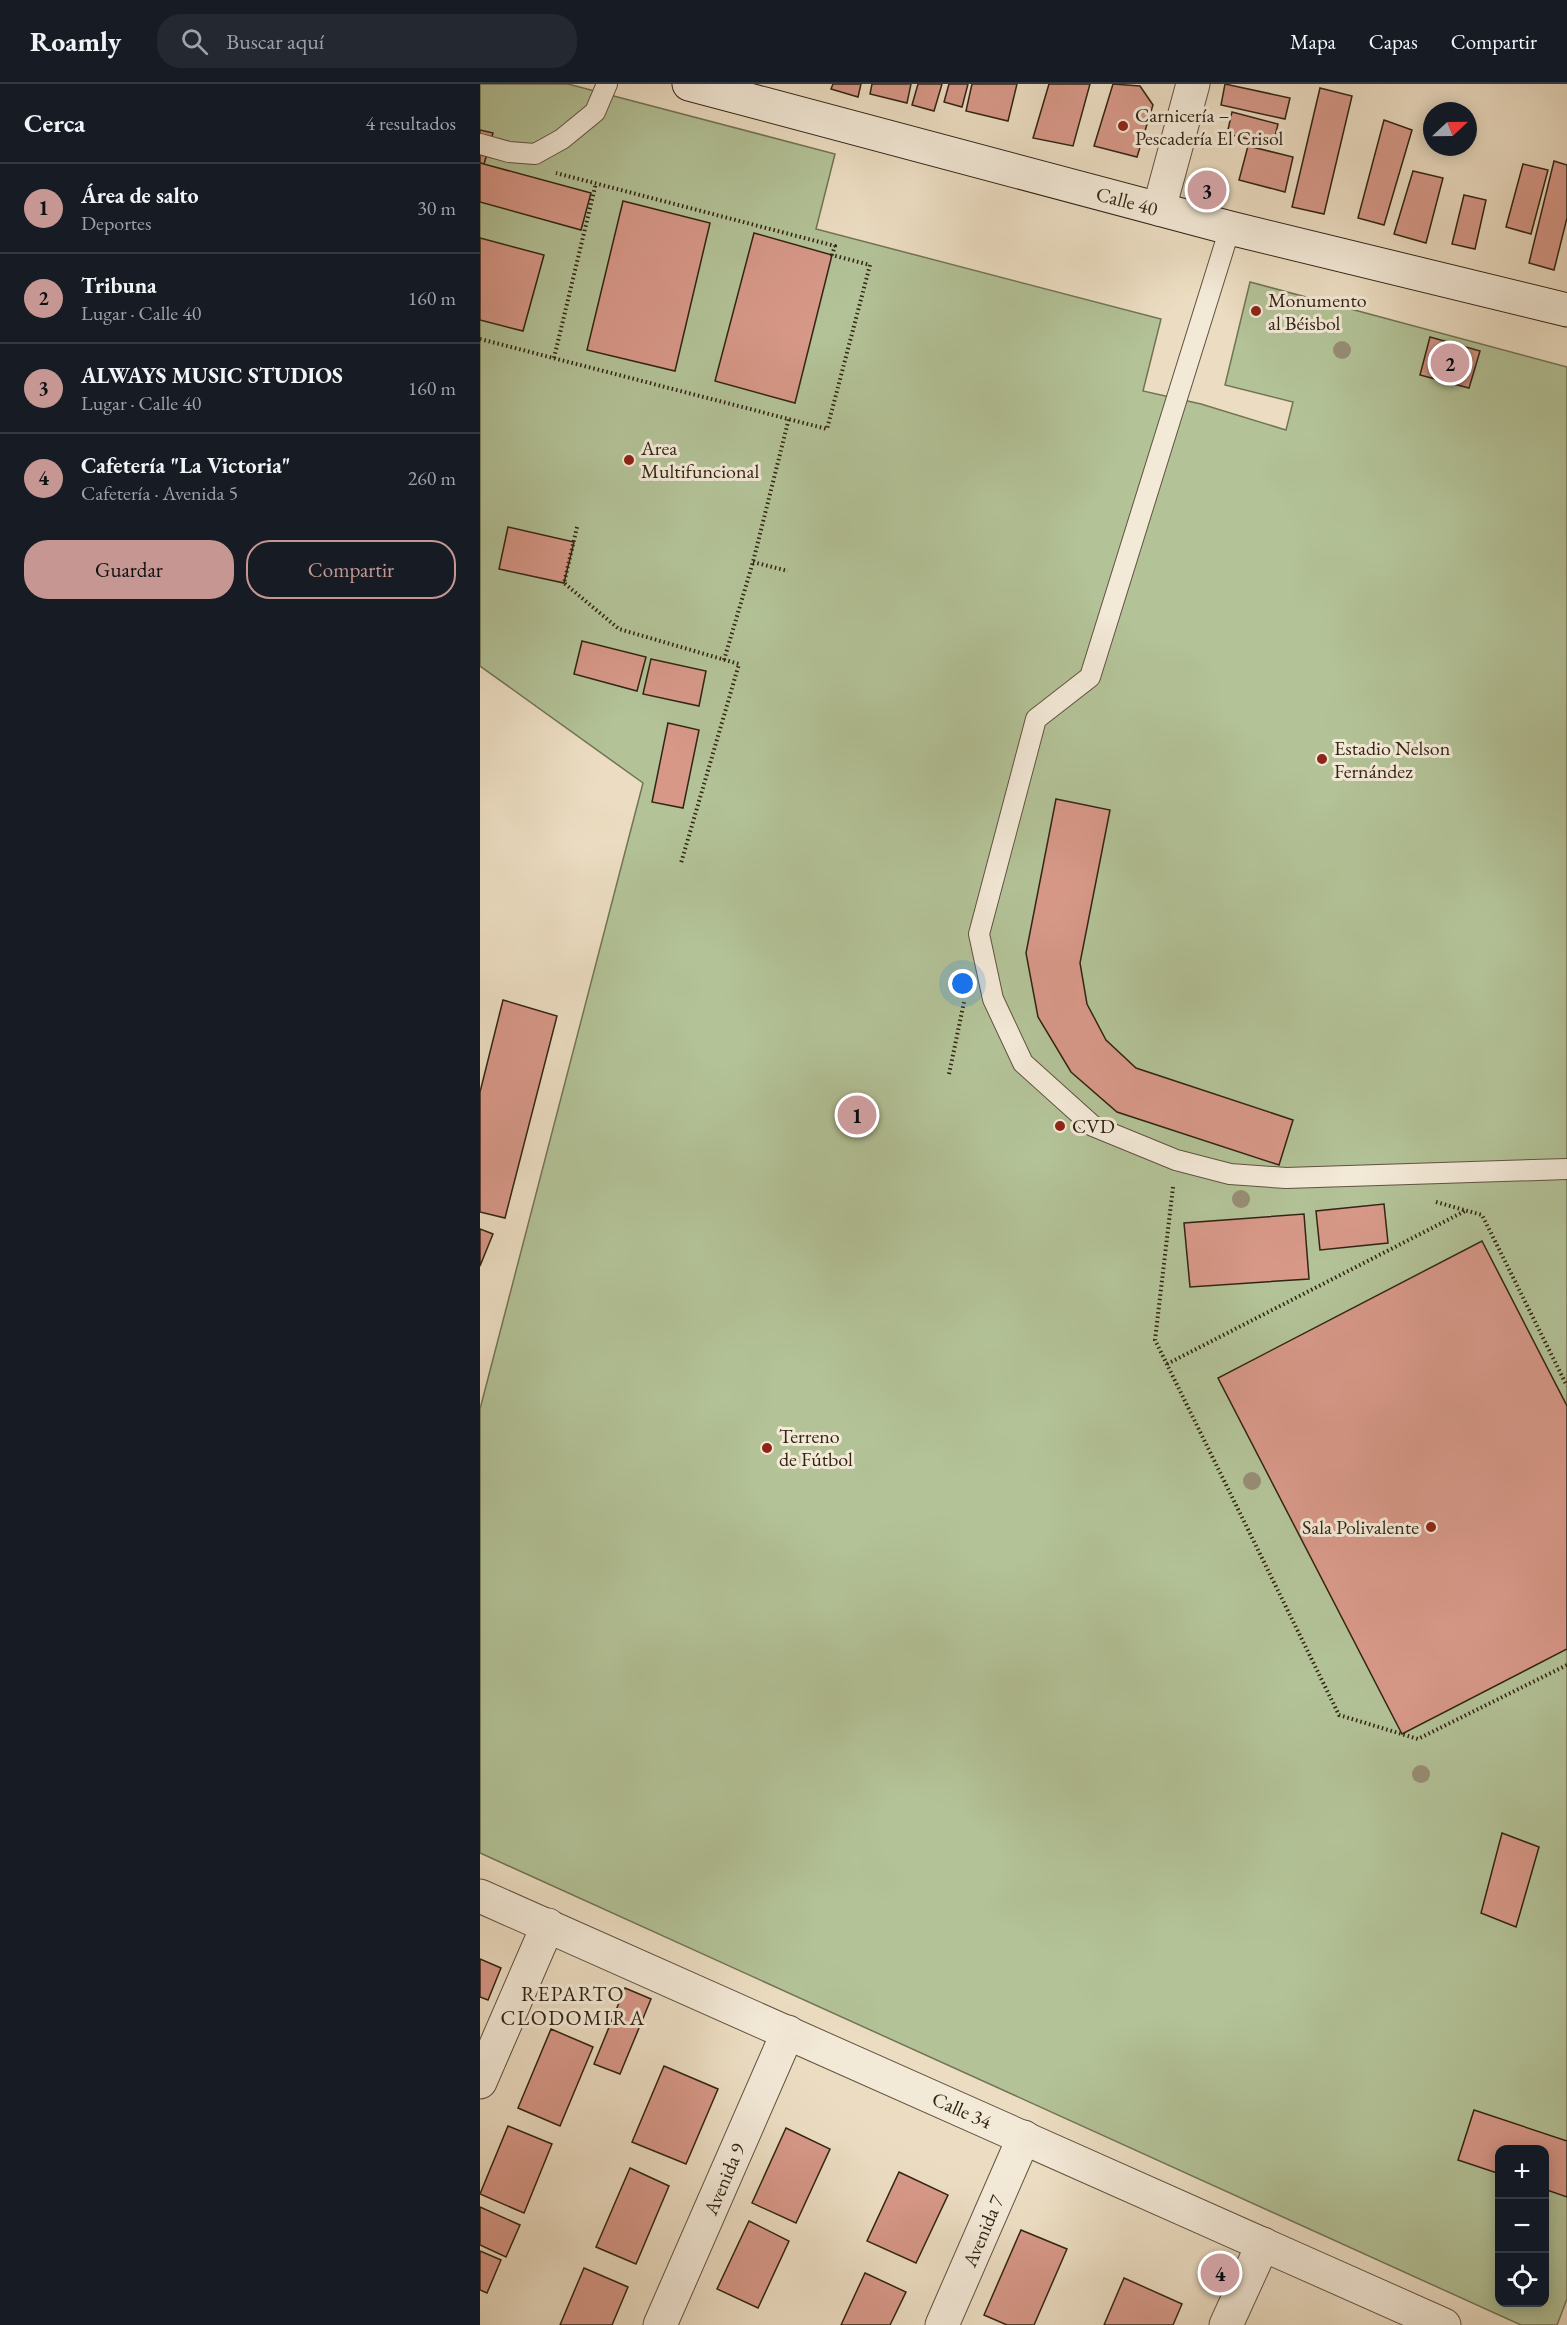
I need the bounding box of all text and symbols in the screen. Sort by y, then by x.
search box [157,14,577,68]
text: Roamly [30,23,121,59]
icon: search [178,25,211,58]
text: Buscar aquí [226,27,324,56]
text: Mapa [1290,28,1336,55]
text: Capas [1369,28,1418,55]
text: Compartir [1451,28,1537,55]
place label: Carnicería – Pescadería El Crisol [1135,102,1284,151]
north arrow [1423,102,1477,156]
text: Cerca [24,106,85,140]
text: 4 resultados [365,110,456,136]
marker: Carnicería – Pescadería El Crisol [1116,119,1130,133]
pin: 3 [1188,168,1226,212]
street label: Calle 40 [1093,180,1161,222]
text: Área de salto [81,181,199,210]
text: 1 [38,195,49,221]
text: 30 m [417,195,456,221]
text: Deportes [81,210,151,236]
text: Tribuna [81,271,157,300]
text: 2 [38,285,49,311]
text: 160 m [408,285,456,311]
place label: Monumento al Béisbol [1268,287,1367,336]
text: Lugar · Calle 40 [81,300,201,326]
marker: Monumento al Béisbol [1249,304,1263,318]
pin: 2 [1430,340,1470,386]
text: ALWAYS MUSIC STUDIOS [81,361,343,390]
text: 3 [38,375,49,401]
text: 160 m [408,375,456,401]
text: Lugar · Calle 40 [81,390,201,416]
place label: Area Multifuncional [640,435,759,484]
text: Cafetería "La Victoria" [81,451,291,480]
marker: Area Multifuncional [622,453,636,467]
text: 4 [38,465,49,491]
text: 260 m [408,465,456,491]
text: Cafetería · Avenida 5 [81,480,238,506]
button: Guardar [24,540,234,599]
button: Compartir [246,540,456,599]
place label: Estadio Nelson Fernández [1334,735,1451,784]
marker: Estadio Nelson Fernández [1315,752,1329,766]
your location [948,969,977,998]
pin: 1 [838,1092,877,1138]
place label: CVD [1072,1113,1115,1139]
marker: CVD [1053,1119,1067,1133]
place label: Terreno de Fútbol [779,1423,853,1472]
marker: Terreno de Fútbol [760,1441,774,1455]
place label: Sala Polivalente [1302,1514,1419,1540]
marker: Sala Polivalente [1424,1520,1438,1534]
district label: REPARTO CLODOMIRA [501,1980,645,2031]
street label: Calle 34 [928,2085,996,2135]
street label: Avenida 9 [697,2139,751,2220]
map controls [1495,2145,1549,2307]
button: + [1495,2145,1549,2199]
street label: Avenida 7 [956,2191,1010,2272]
button: − [1495,2199,1549,2253]
pin: 4 [1200,2250,1240,2296]
button: locate [1495,2253,1549,2307]

